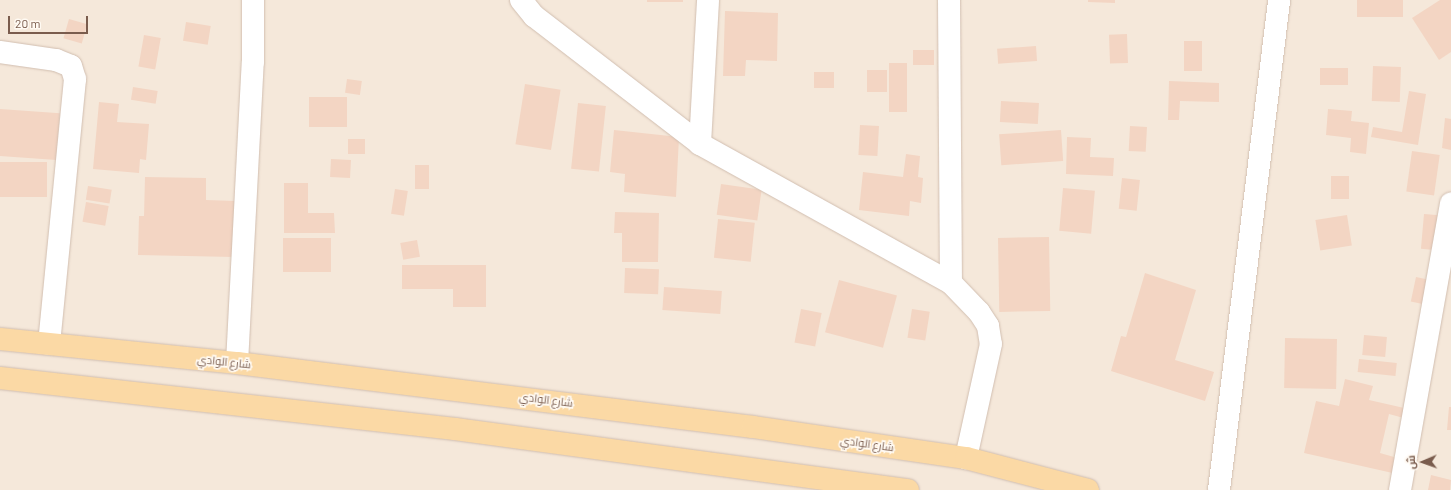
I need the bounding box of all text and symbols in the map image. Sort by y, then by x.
scale bar [10,8,90,34]
text: 20 m [15,16,41,30]
street label: شارع الوادي [196,353,252,371]
street label: شارع الوادي [518,390,574,410]
street label: شارع الوادي [839,434,895,454]
north arrow [1403,442,1443,482]
text: ش [1404,455,1417,470]

